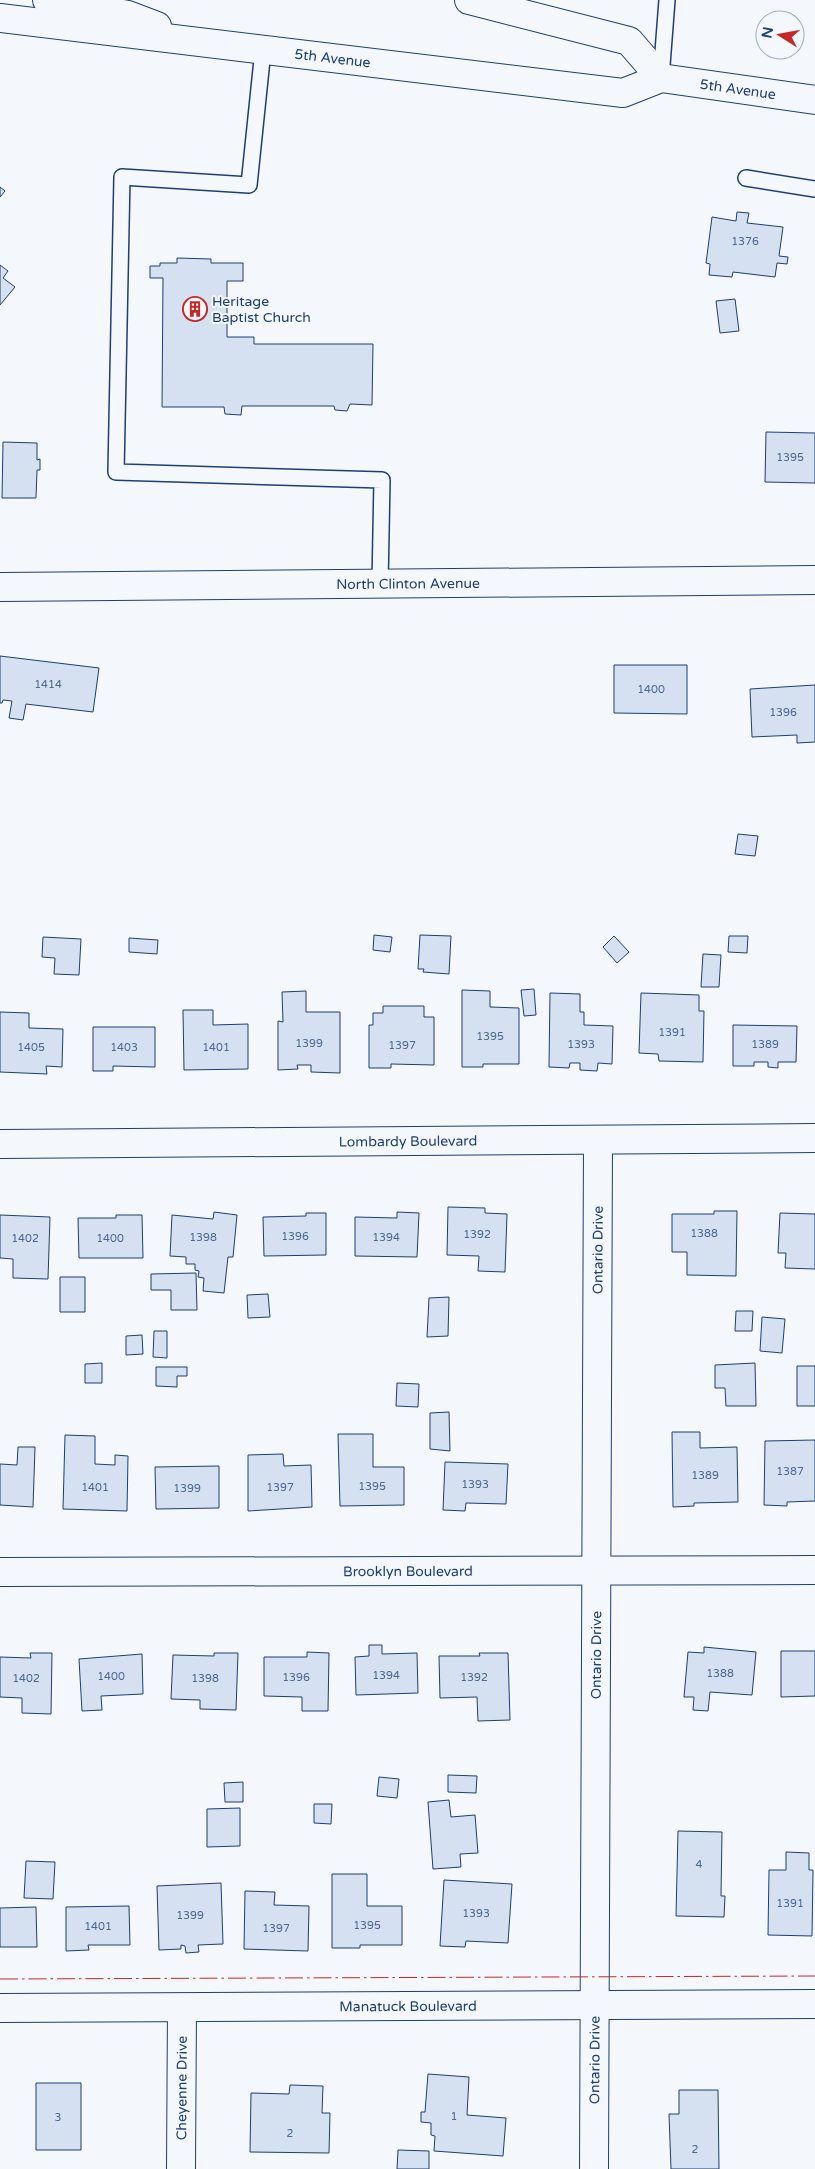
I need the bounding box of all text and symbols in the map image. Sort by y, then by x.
north arrow [755,10,805,60]
text: N [758,25,777,40]
street label: 5th Avenue [294,45,372,71]
street label: 5th Avenue [699,75,777,103]
house number: 1376 [731,235,759,248]
place label: Heritage Baptist Church [212,293,311,326]
building icon: Heritage Baptist Church [182,296,208,322]
house number: 1395 [776,451,804,464]
street label: North Clinton Avenue [336,574,480,593]
house number: 1414 [34,678,62,691]
house number: 1400 [637,683,665,696]
house number: 1396 [769,706,797,719]
house number: 1391 [658,1026,686,1039]
house number: 1395 [476,1030,504,1043]
house number: 1399 [295,1037,323,1050]
house number: 1393 [567,1038,595,1051]
house number: 1389 [751,1038,779,1051]
house number: 1397 [388,1039,416,1052]
house number: 1405 [17,1041,45,1054]
house number: 1403 [110,1041,138,1054]
house number: 1401 [202,1041,230,1054]
street label: Lombardy Boulevard [339,1132,477,1150]
street label: Ontario Drive [589,1206,606,1294]
house number: 1388 [690,1227,718,1240]
house number: 1392 [463,1228,491,1241]
house number: 1396 [281,1230,309,1243]
house number: 1398 [189,1231,217,1244]
house number: 1394 [372,1231,400,1244]
house number: 1402 [11,1232,39,1245]
house number: 1400 [96,1232,124,1245]
house number: 1387 [776,1465,804,1478]
house number: 1389 [691,1469,719,1482]
house number: 1393 [461,1478,489,1491]
house number: 1395 [358,1480,386,1493]
house number: 1401 [81,1481,109,1494]
house number: 1397 [266,1481,294,1494]
house number: 1399 [173,1482,201,1495]
street label: Brooklyn Boulevard [343,1562,473,1580]
street label: Ontario Drive [587,1611,605,1699]
house number: 1388 [706,1667,734,1680]
house number: 1394 [372,1669,400,1682]
house number: 1400 [97,1670,125,1683]
house number: 1396 [282,1671,310,1684]
house number: 1392 [460,1671,488,1684]
house number: 1402 [12,1672,40,1685]
house number: 1398 [191,1672,219,1685]
house number: 4 [696,1858,703,1871]
house number: 1391 [776,1897,804,1910]
house number: 1393 [462,1907,490,1920]
house number: 1399 [176,1909,204,1922]
house number: 1395 [353,1919,381,1932]
house number: 1401 [84,1920,112,1933]
house number: 1397 [262,1922,290,1935]
street label: Manatuck Boulevard [339,1997,477,2015]
street label: Ontario Drive [586,2016,603,2104]
street label: Cheyenne Drive [173,2036,190,2140]
house number: 1 [451,2110,457,2123]
house number: 3 [55,2111,62,2124]
house number: 2 [287,2127,294,2140]
house number: 2 [692,2143,699,2156]

